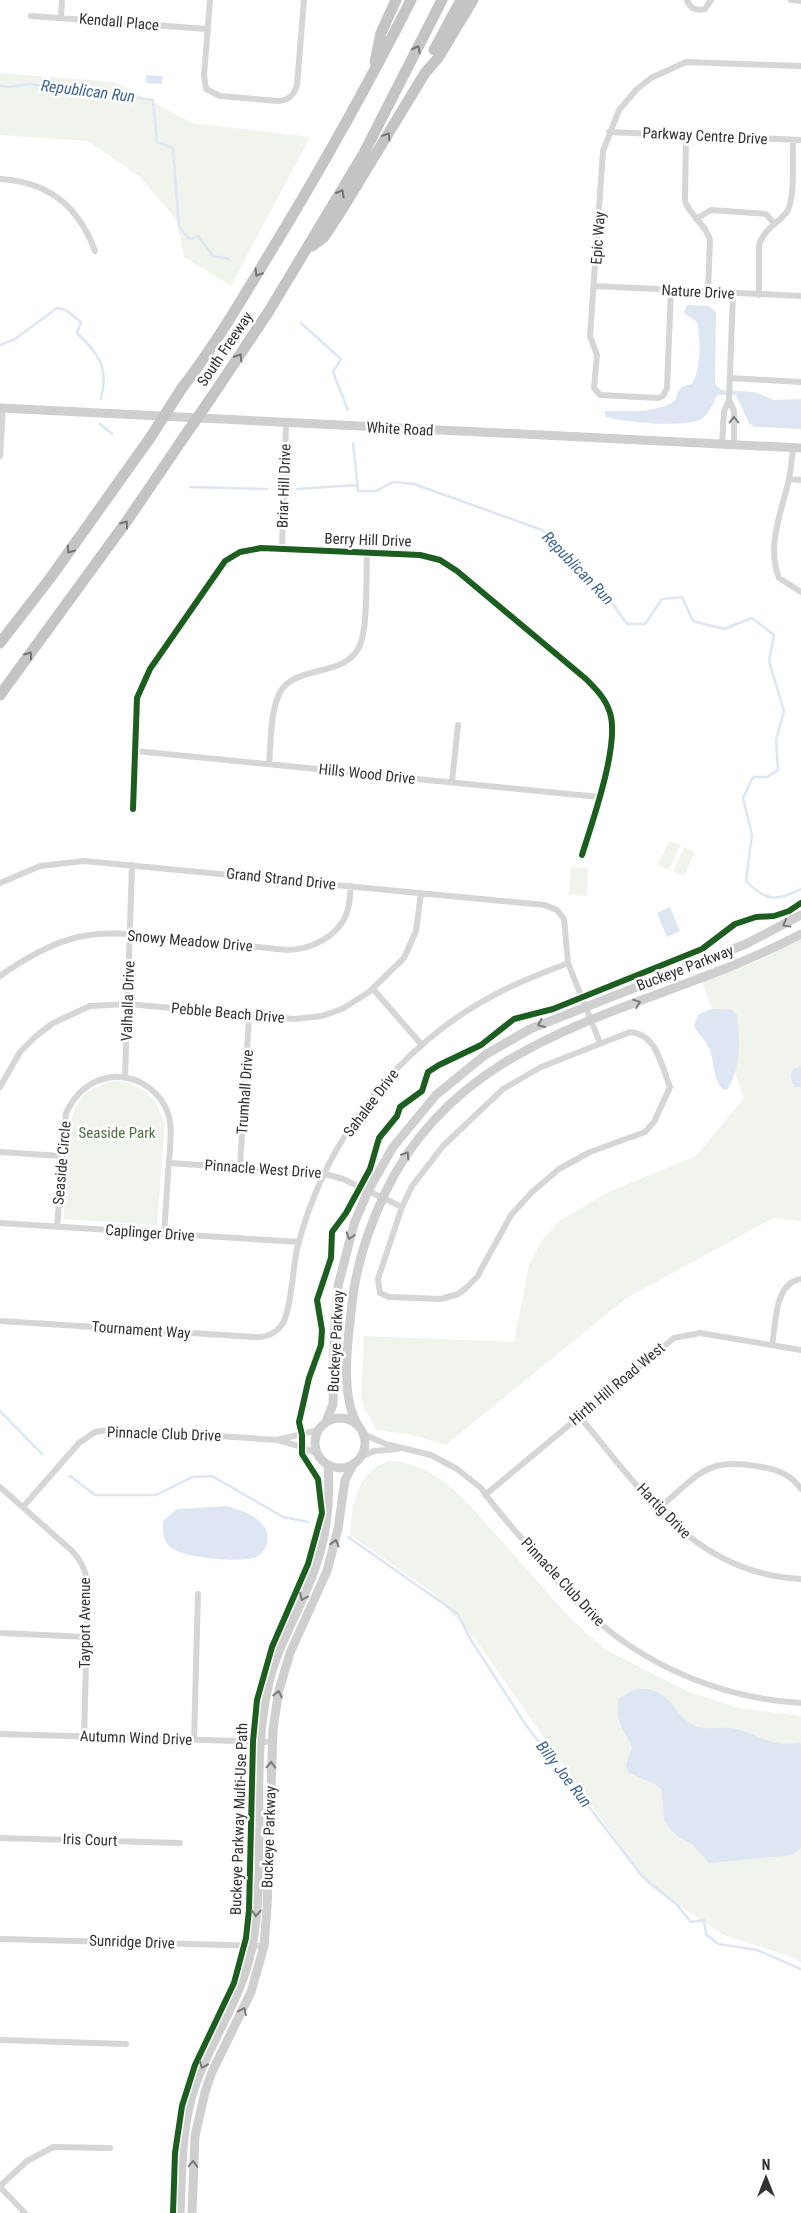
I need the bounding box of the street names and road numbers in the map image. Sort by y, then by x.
street label: Kendall Place [78,10,160,34]
street label: Parkway Centre Drive [642,124,768,148]
street label: Epic Way [587,211,609,265]
street label: Nature Drive [661,281,735,303]
street label: South Freeway [193,308,257,390]
street label: White Road [366,418,434,440]
street label: Briar Hill Drive [274,444,294,528]
street label: Berry Hill Drive [324,529,412,551]
street label: Hills Wood Drive [318,760,416,788]
street label: Grand Strand Drive [225,864,337,894]
street label: Snowy Meadow Drive [127,927,253,955]
street label: Buckeye Parkway [634,941,736,995]
street label: Valhalla Drive [118,960,138,1042]
street label: Pebble Beach Drive [170,999,286,1027]
street label: Trumhall Drive [233,1049,257,1135]
street label: Sahalee Drive [340,1066,402,1140]
street label: Seaside Circle [49,1120,75,1206]
street label: Pinnacle West Drive [204,1156,322,1182]
street label: Caplinger Drive [105,1221,195,1245]
street label: Buckeye Parkway [324,1289,348,1393]
street label: Tournament Way [91,1318,191,1342]
street label: Hirth Hill Road West [566,1339,668,1429]
street label: Pinnacle Club Drive [107,1423,221,1445]
street label: Hartig Drive [633,1480,695,1542]
street label: Pinnacle Club Drive [517,1534,609,1630]
street label: Tayport Avenue [76,1577,94,1669]
street label: Buckeye Parkway Multi-Use Path [227,1723,251,1915]
street label: Autumn Wind Drive [79,1727,193,1749]
street label: Buckeye Parkway [258,1786,280,1888]
street label: Iris Court [62,1830,118,1850]
street label: Sunridge Drive [89,1932,175,1952]

